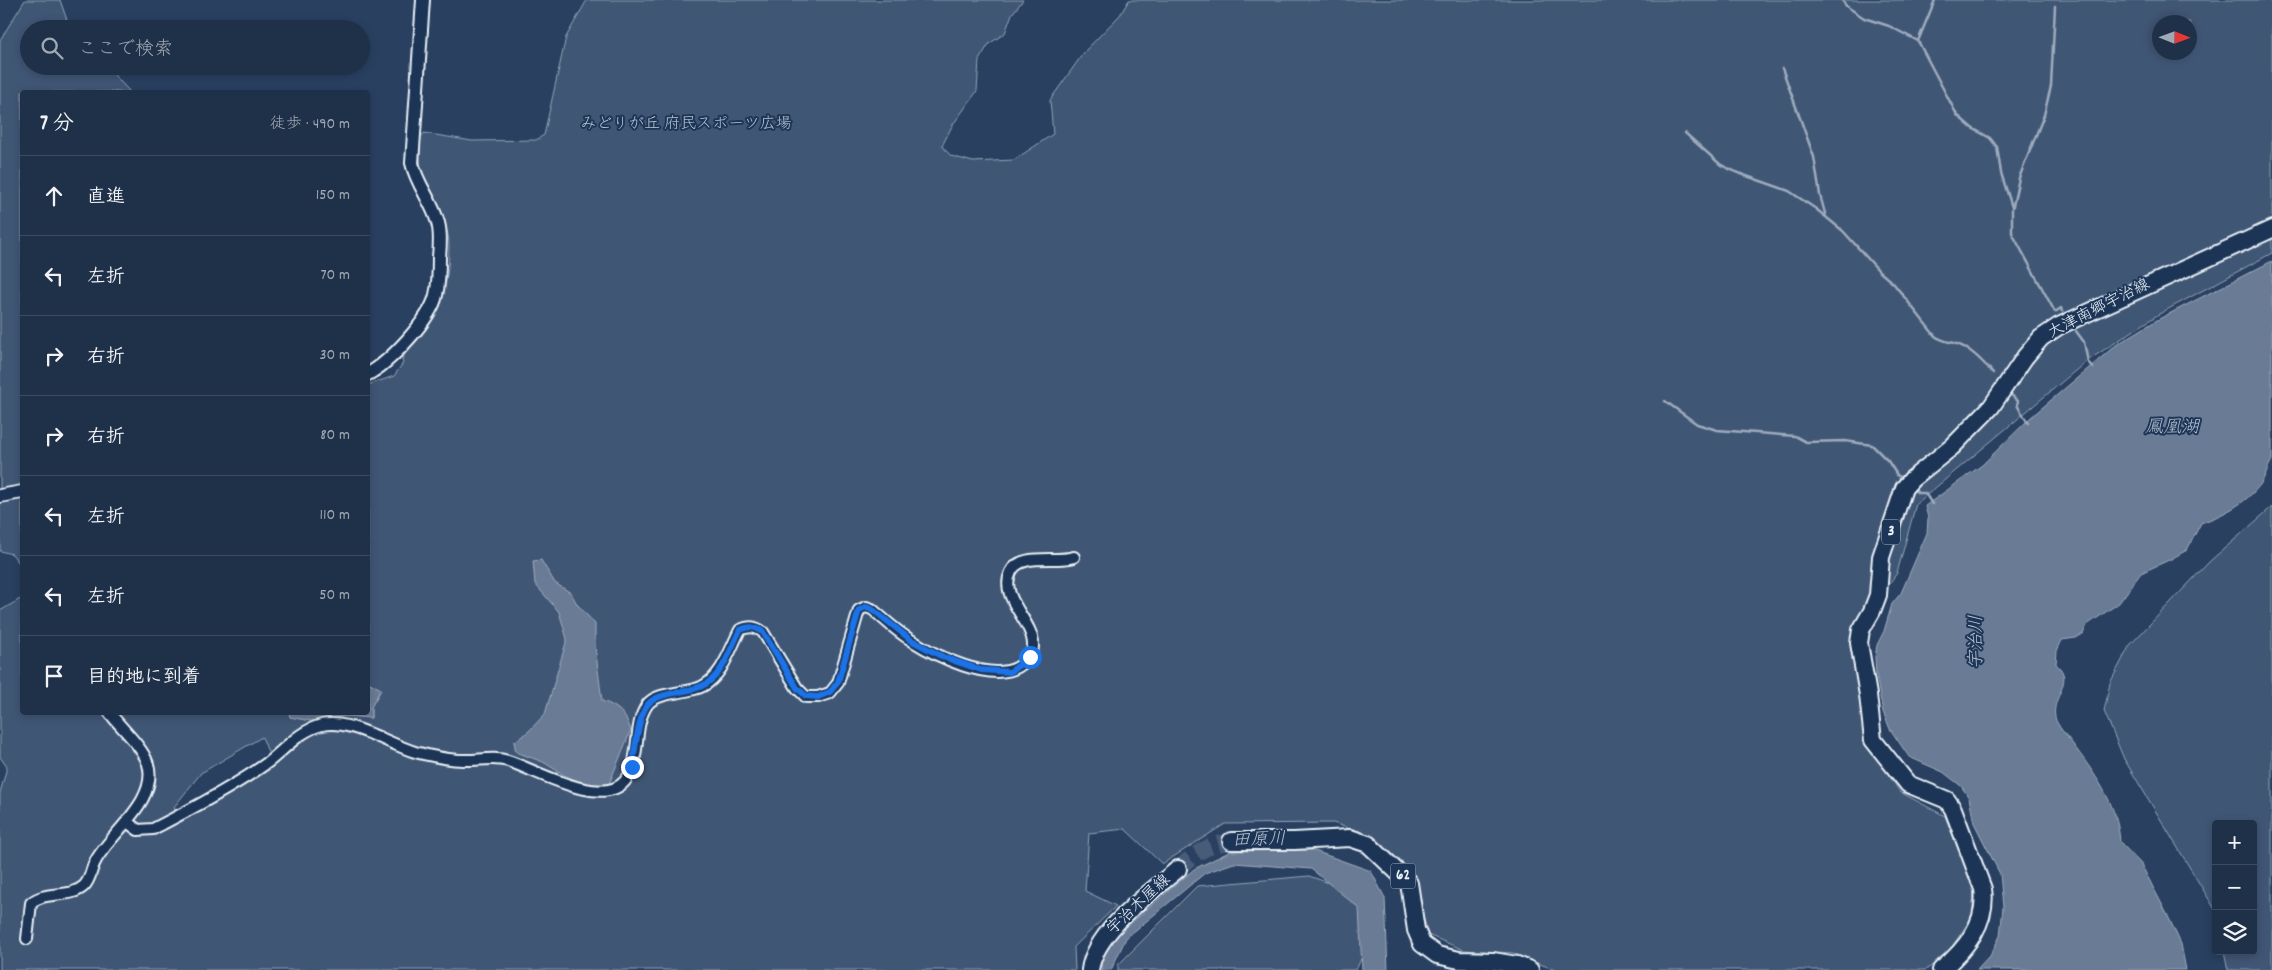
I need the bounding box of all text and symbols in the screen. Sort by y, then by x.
north arrow [2152,15,2197,60]
search box [20,20,370,75]
icon: search [38,34,66,62]
text: ここで検索 [78,37,173,64]
text: 7 分 [40,110,74,140]
text: 徒歩 · 490 m [270,113,350,136]
park label: みどりが丘 府民スポーツ広場 [580,113,792,136]
icon: ahead [40,182,68,210]
text: 150 m [316,184,350,207]
text: 直進 [87,185,125,212]
icon: left [40,262,68,290]
text: 70 m [320,264,350,287]
text: 左折 [87,265,125,292]
street label: 大津南郷宇治線 [2044,273,2154,345]
icon: right [40,342,68,370]
text: 30 m [320,344,350,367]
text: 右折 [87,345,125,372]
water label: 鳳凰湖 [2145,416,2201,441]
icon: right [40,422,68,450]
text: 80 m [320,424,350,447]
text: 右折 [87,425,125,452]
icon: left [40,502,68,530]
text: 110 m [320,504,350,527]
text: 左折 [87,505,125,532]
road number: 3 [1882,520,1900,544]
icon: left [40,582,68,610]
text: 50 m [319,584,350,607]
text: 左折 [87,585,125,612]
water label: 宇治川 [1965,615,1990,669]
route start [1019,646,1042,669]
icon: arrive [40,662,68,690]
text: 目的地に到着 [87,665,201,692]
route end [621,756,644,779]
map controls [2212,820,2257,955]
button: + [2212,820,2257,865]
water label: 田原川 [1232,828,1286,854]
road number: 62 [1390,864,1416,888]
button: − [2212,865,2257,910]
street label: 宇治木屋線 [1102,869,1176,941]
button: layers [2212,910,2257,955]

